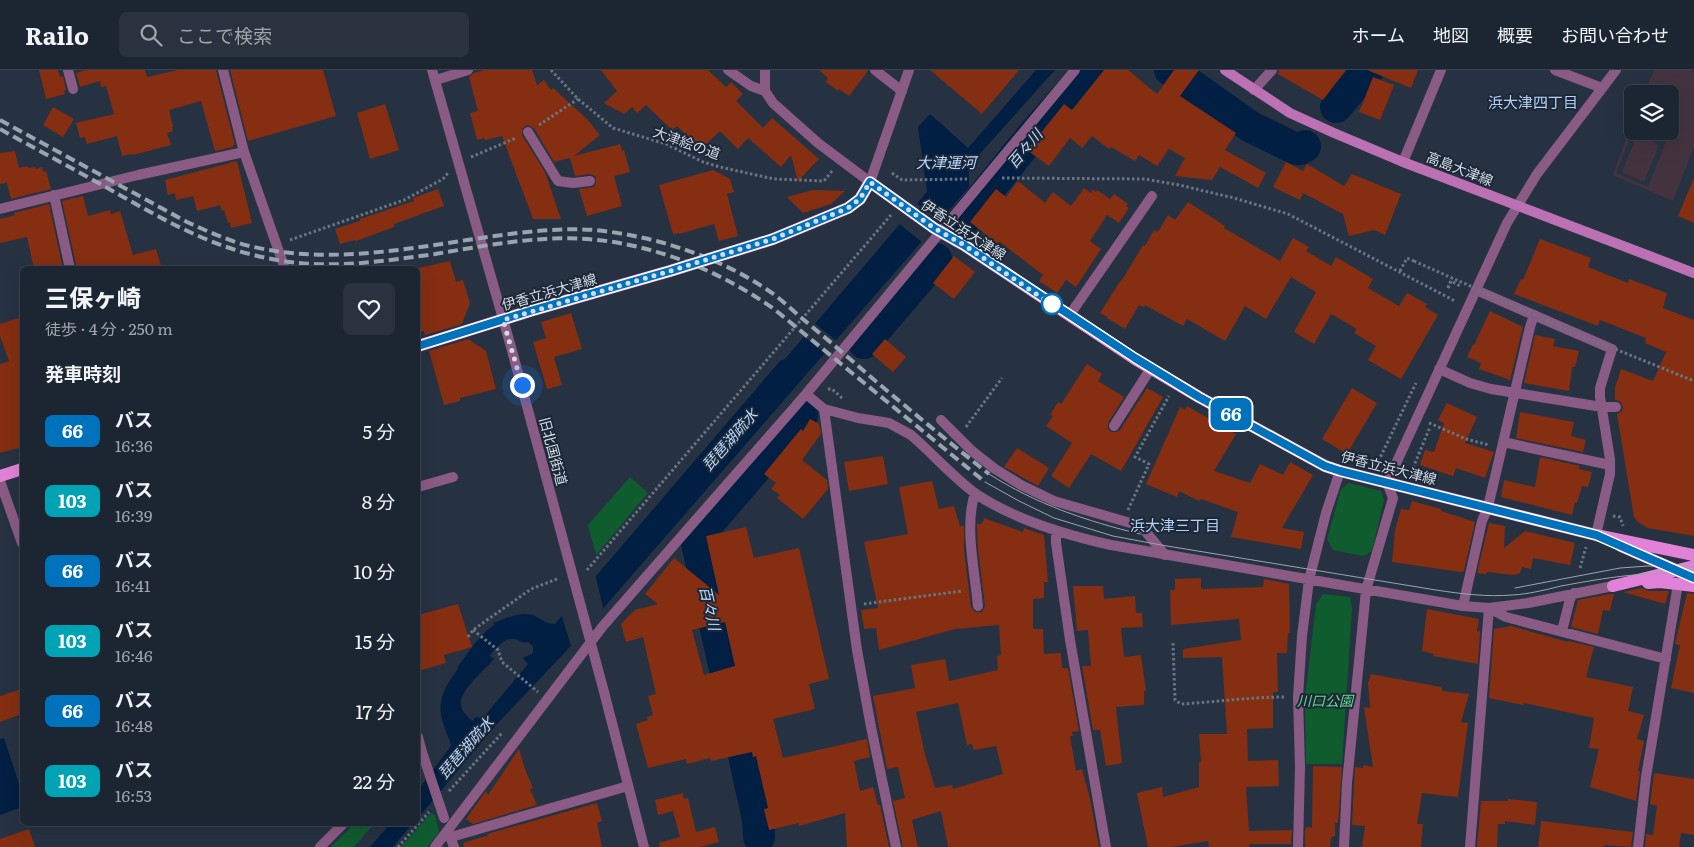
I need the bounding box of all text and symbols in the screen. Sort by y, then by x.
search box [119,12,469,57]
text: Railo [25,17,89,52]
icon: search [137,21,165,49]
text: ここで検索 [177,21,272,49]
text: ホーム [1352,21,1405,48]
text: 地図 [1433,21,1469,48]
text: 概要 [1497,21,1533,48]
text: お問い合わせ [1561,21,1669,48]
map controls [1624,85,1679,140]
button: layers [1624,85,1679,140]
district label: 浜大津四丁目 [1488,90,1578,113]
street label: 大津絵の道 [651,121,723,163]
water label: 百々川 [1001,122,1049,173]
street label: 高島大津線 [1424,146,1496,190]
water label: 大津運河 [916,150,979,173]
street label: 伊香立浜大津線 [917,194,1011,264]
street label: 伊香立浜大津線 [499,268,599,314]
text: 三保ヶ崎 [45,279,141,314]
button: heart [343,283,395,335]
unlabelled marker [1041,293,1063,315]
text: 徒歩 · 4 分 · 250 m [45,316,173,340]
text: 発車時刻 [45,359,121,387]
your location [510,373,535,398]
line badge: 66 [1208,398,1254,430]
text: 66 [1220,400,1242,427]
water label: 琵琶湖疏水 [696,402,764,475]
text: バス [115,405,153,433]
street label: 旧北国街道 [535,415,573,487]
text: 66 [62,417,83,444]
text: 5 分 [363,417,395,445]
text: 16:36 [115,433,153,457]
street label: 伊香立浜大津線 [1339,445,1439,489]
text: バス [115,475,153,503]
text: 103 [58,487,87,514]
text: 8 分 [362,487,395,515]
text: 16:39 [115,503,152,527]
district label: 浜大津三丁目 [1130,513,1220,536]
text: バス [115,545,153,573]
text: 66 [62,557,83,584]
text: 10 分 [353,557,395,585]
text: 16:41 [115,573,150,597]
water label: 百々川 [695,583,728,634]
text: バス [115,615,153,643]
text: 103 [58,627,87,654]
text: 15 分 [355,627,395,655]
text: 16:46 [115,643,153,667]
text: バス [115,685,153,713]
park label: 川口公園 [1297,690,1355,710]
text: 66 [62,697,83,724]
text: 17 分 [355,697,395,725]
water label: 琵琶湖疏水 [432,710,500,783]
text: 16:48 [115,713,153,737]
text: バス [115,755,153,783]
text: 103 [58,767,87,794]
text: 22 分 [353,767,395,795]
text: 16:53 [115,783,152,807]

